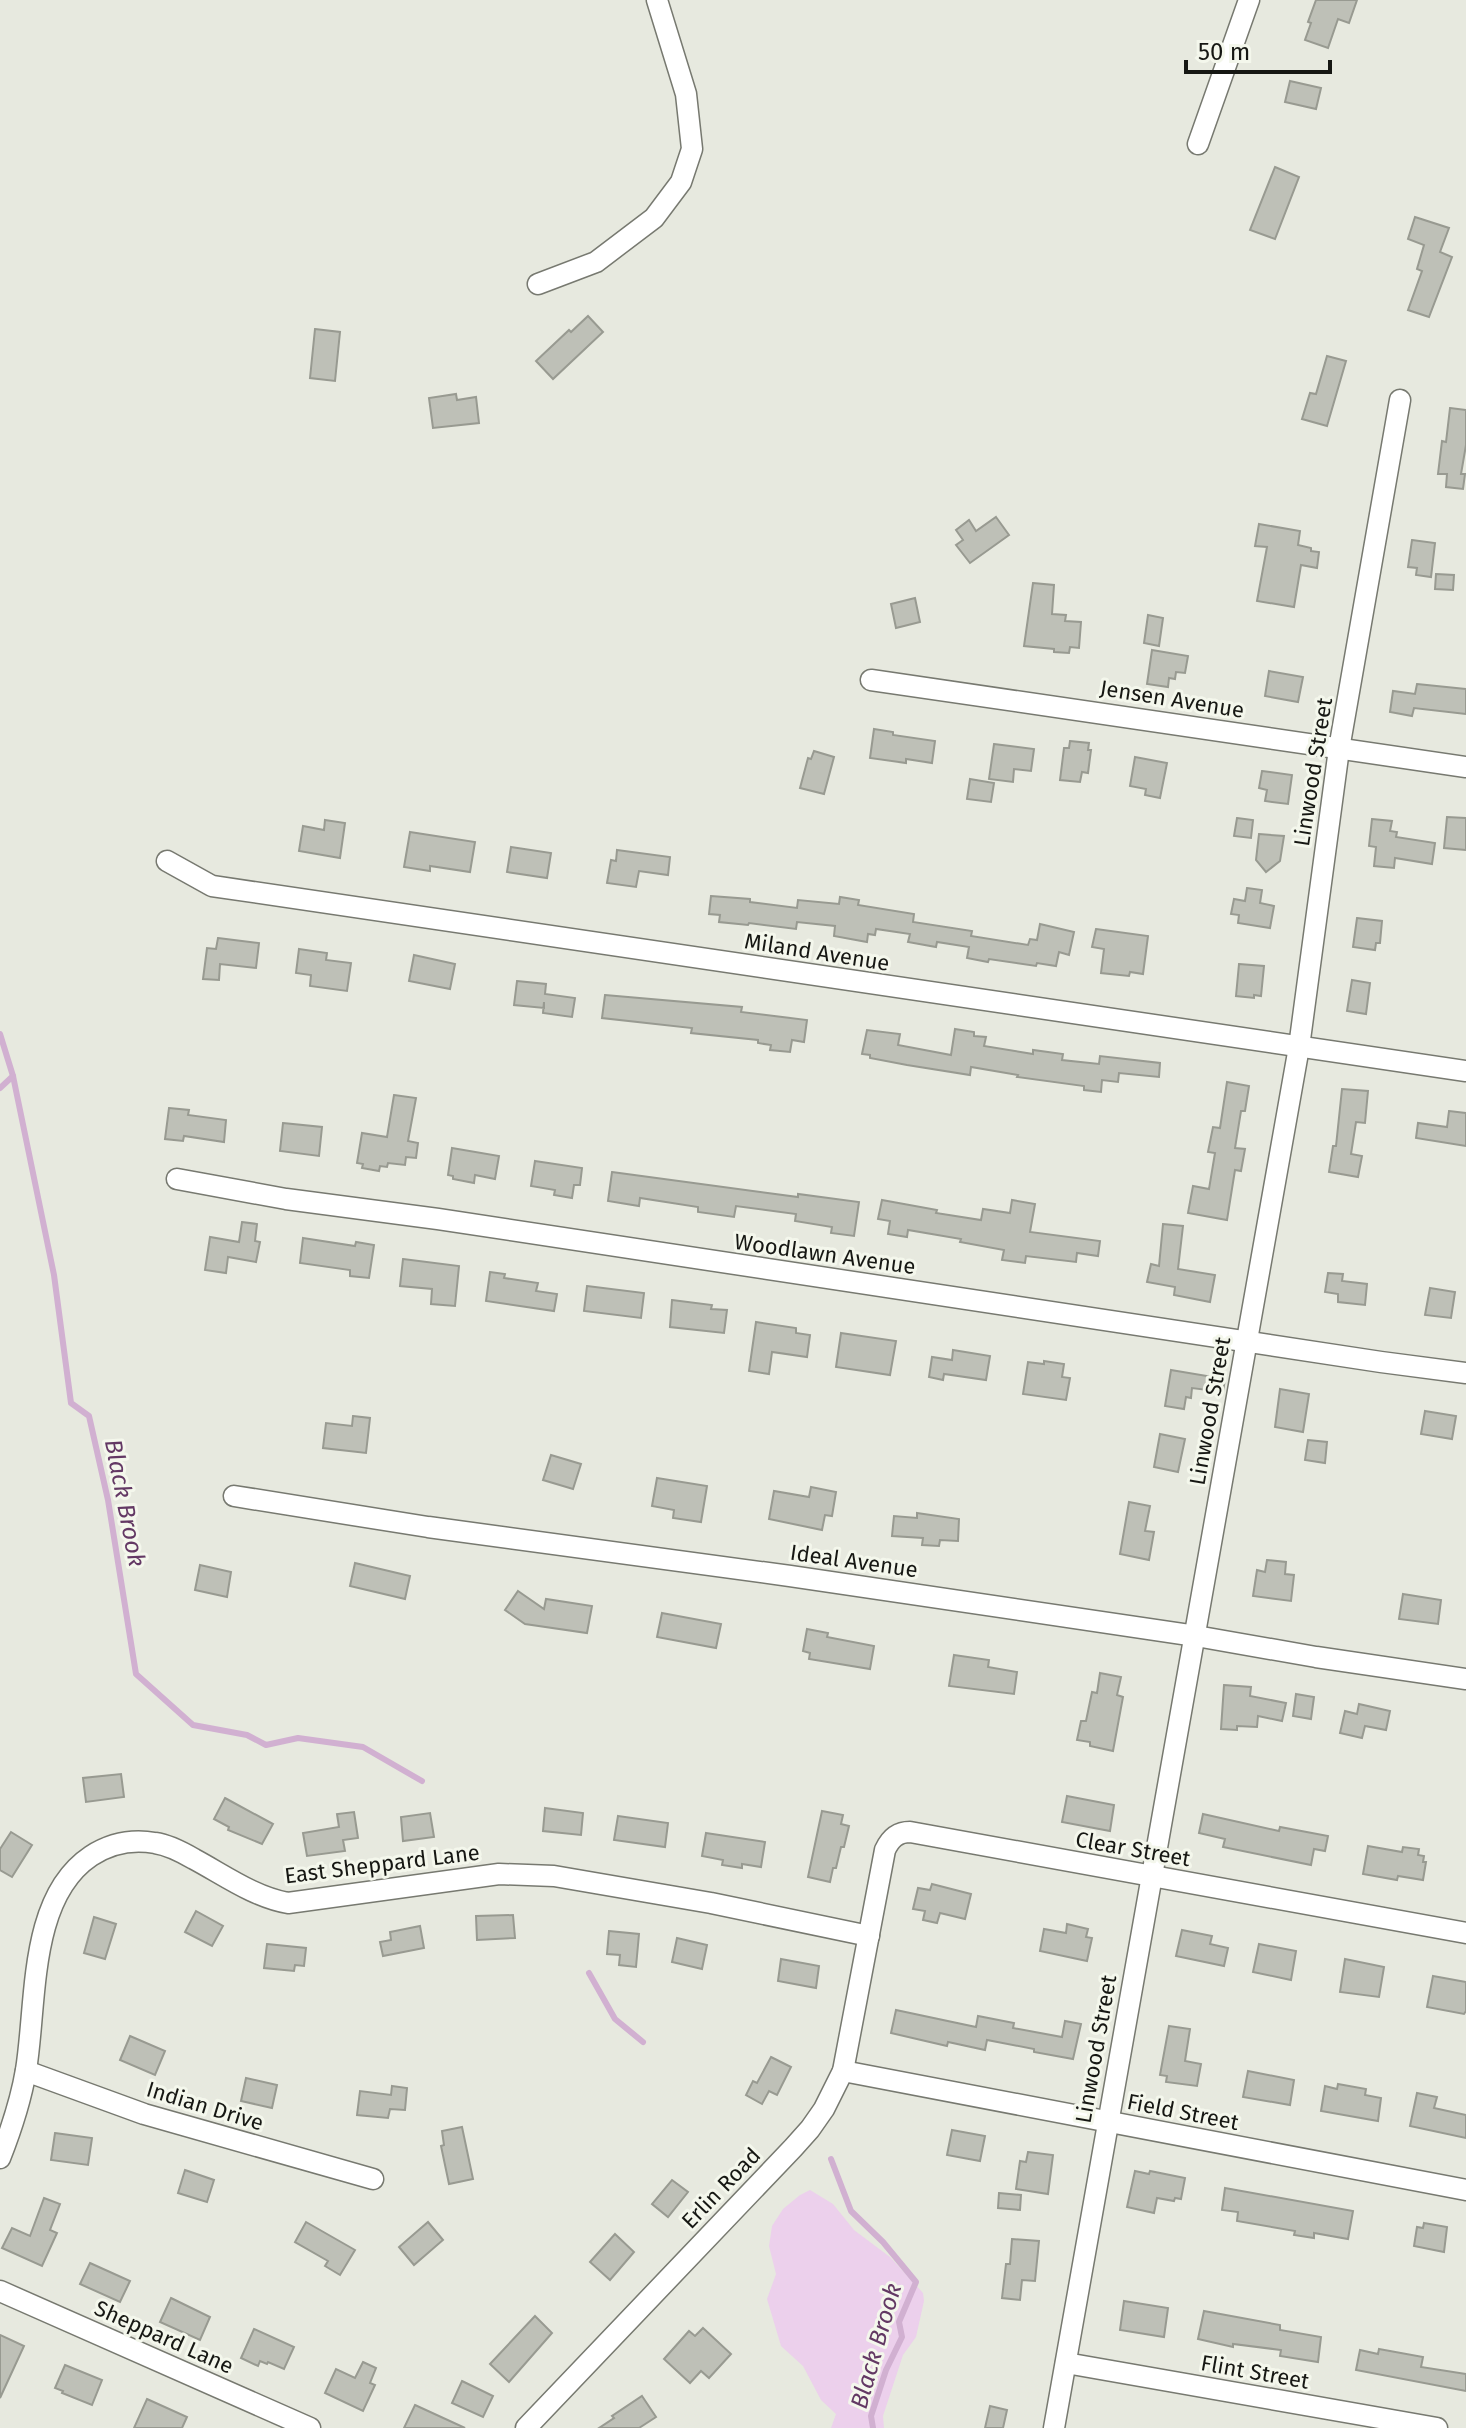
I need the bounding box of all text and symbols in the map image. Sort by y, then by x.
scale bar [1186,24,1330,74]
text: 50 m [1198,38,1250,66]
street label: Jensen Avenue [1098,674,1246,724]
street label: Linwood Street [1288,696,1338,848]
street label: Miland Avenue [743,927,891,977]
street label: Woodlawn Avenue [733,1228,917,1280]
street label: Linwood Street [1184,1335,1236,1487]
water label: Black Brook [99,1437,151,1569]
street label: Ideal Avenue [789,1539,919,1583]
street label: Clear Street [1073,1826,1193,1872]
street label: East Sheppard Lane [283,1839,481,1889]
street label: Linwood Street [1070,1973,1122,2125]
street label: Indian Drive [143,2075,267,2137]
street label: Field Street [1125,2088,1241,2136]
street label: Erlin Road [676,2142,766,2234]
water label: Black Brook [845,2280,907,2412]
street label: Sheppard Lane [90,2294,238,2380]
street label: Flint Street [1199,2349,1311,2395]

